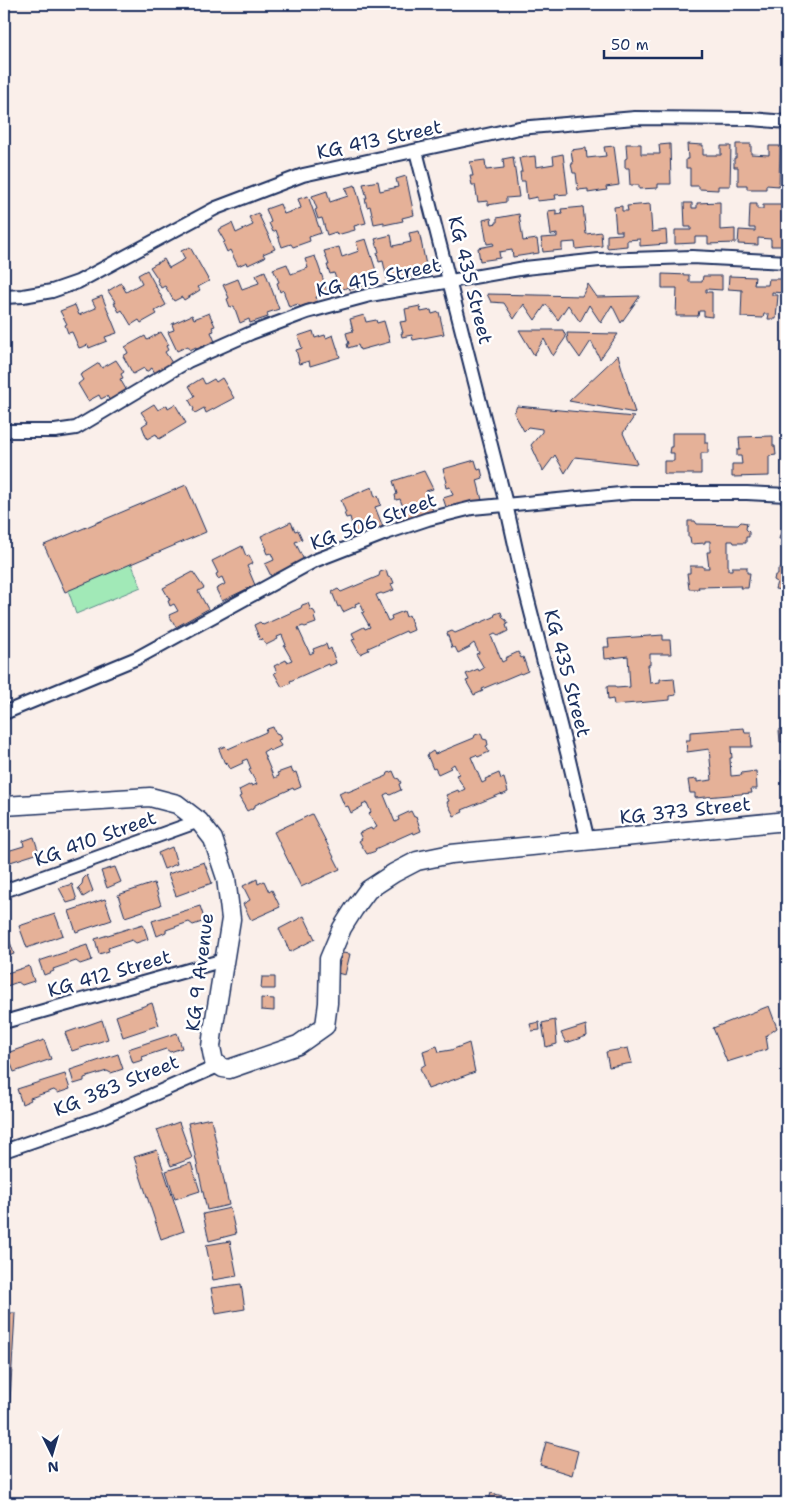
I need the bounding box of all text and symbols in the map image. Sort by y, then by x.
scale bar [604,28,701,60]
text: 50 m [611,35,649,55]
street label: KG 413 Street [314,114,444,165]
street label: KG 435 Street [443,213,499,347]
street label: KG 415 Street [314,252,443,303]
street label: KG 506 Street [307,487,440,556]
street label: KG 435 Street [538,607,597,740]
street label: KG 373 Street [618,791,752,830]
street label: KG 410 Street [31,805,160,872]
street label: KG 9 Avenue [180,911,219,1033]
street label: KG 412 Street [44,944,174,1003]
street label: KG 383 Street [50,1049,183,1122]
north arrow [28,1430,78,1480]
text: N [47,1458,59,1476]

